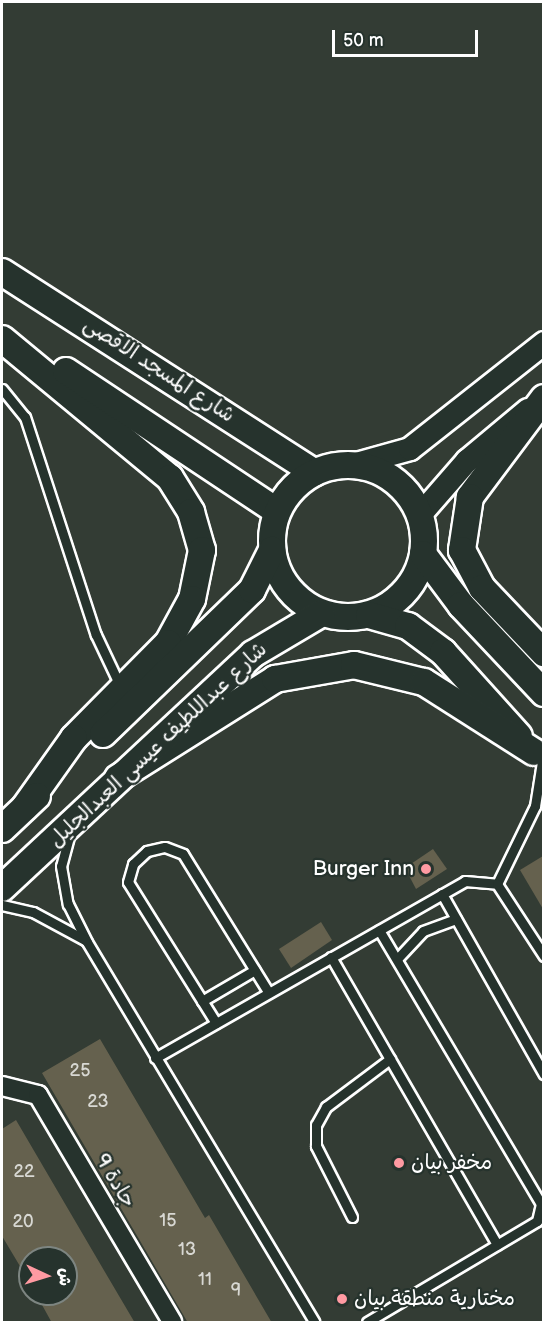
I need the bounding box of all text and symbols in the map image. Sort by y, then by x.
scale bar [335,18,480,56]
text: 50 m [343,30,384,51]
street label: شارع المسجد الاقصى [79,312,239,428]
street label: شارع عبداللطيف عيسى العبدالجليل [44,637,272,853]
place label: Burger Inn [313,856,414,882]
marker: Burger Inn [419,862,433,876]
house number: 25 [70,1060,90,1082]
house number: 23 [87,1091,109,1113]
street label: جادة 9 [89,1149,141,1213]
place label: مخفر بيان [411,1150,492,1176]
marker: مخفر بيان [392,1156,406,1170]
house number: 22 [13,1161,35,1183]
house number: 15 [159,1210,177,1232]
house number: 20 [12,1211,34,1233]
house number: 13 [178,1239,196,1261]
north arrow [18,1246,78,1306]
text: ش [54,1268,75,1287]
house number: 11 [198,1269,212,1291]
house number: 9 [231,1280,241,1302]
place label: مختارية منطقة بيان [354,1286,515,1312]
marker: مختارية منطقة بيان [335,1292,349,1306]

